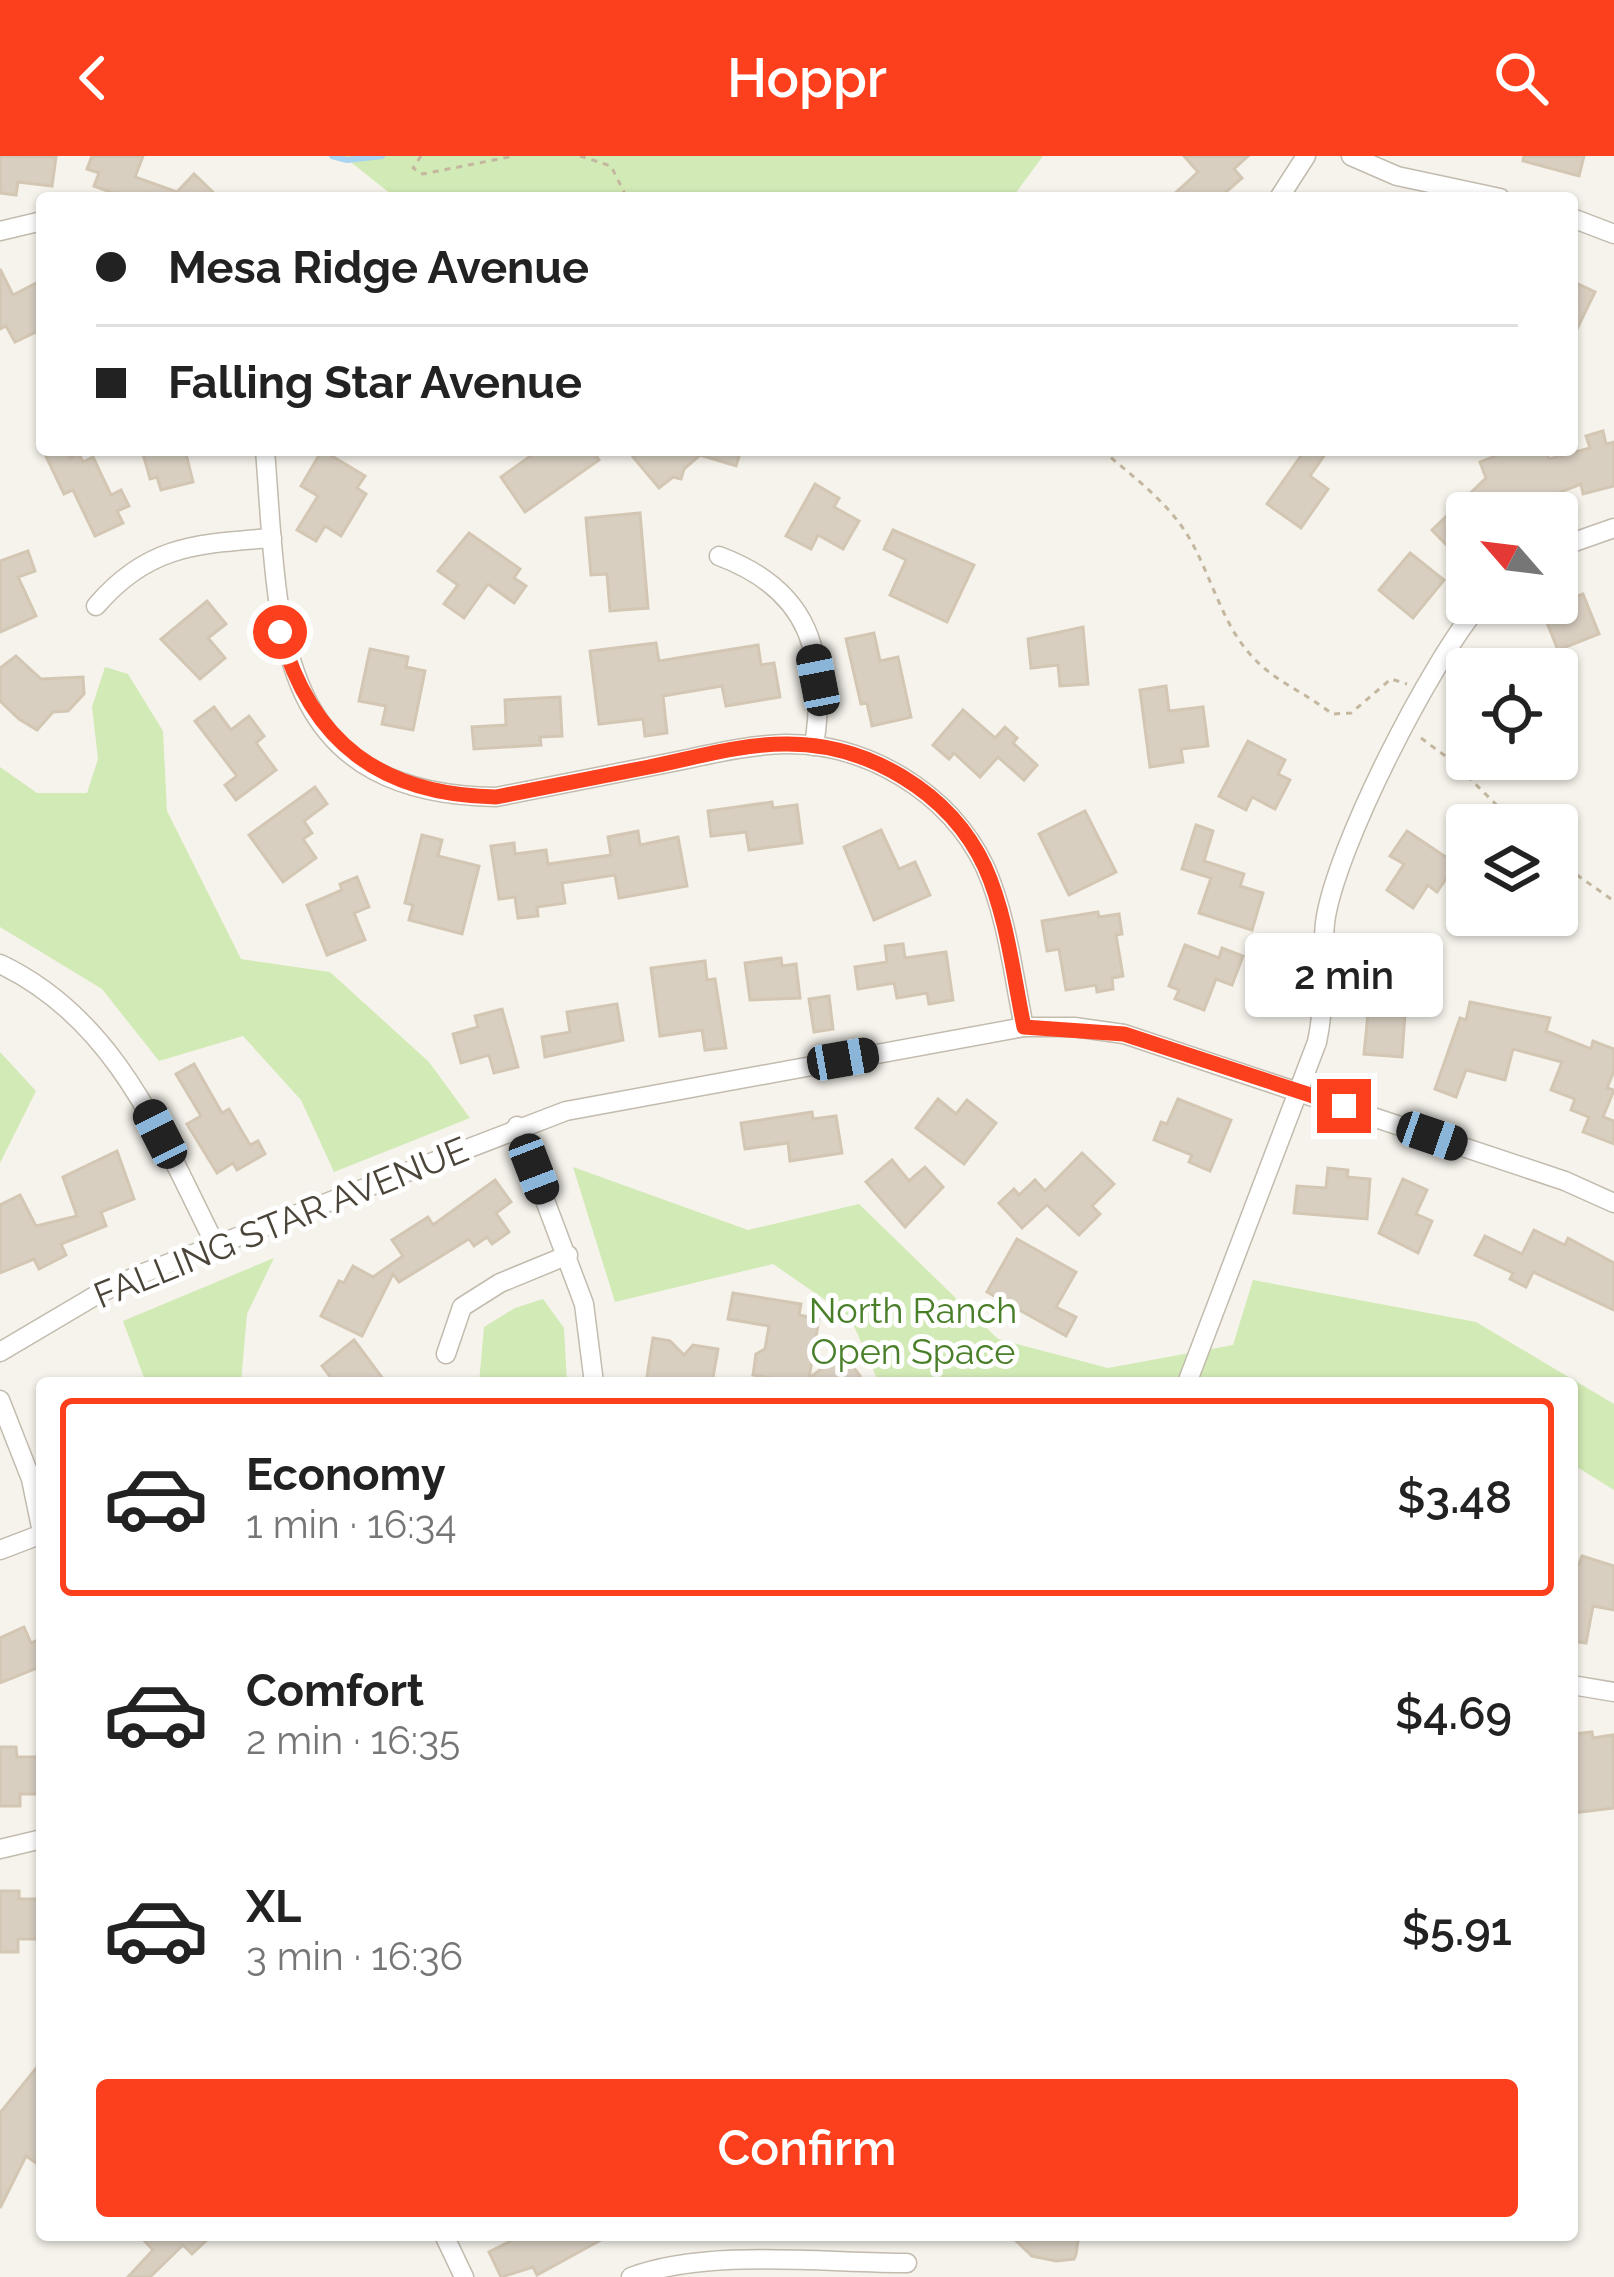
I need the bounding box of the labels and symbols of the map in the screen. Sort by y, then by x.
north arrow [1446,492,1578,624]
route start [253,605,307,659]
car [793,641,843,719]
callout: 2 min [1245,932,1443,1016]
car [804,1035,882,1083]
route end [1317,1079,1371,1133]
car [128,1094,192,1174]
car [1392,1107,1472,1165]
street label: FALLING STAR AVENUE [88,1128,474,1316]
car [504,1129,564,1209]
park label: North Ranch Open Space [809,1289,1017,1372]

